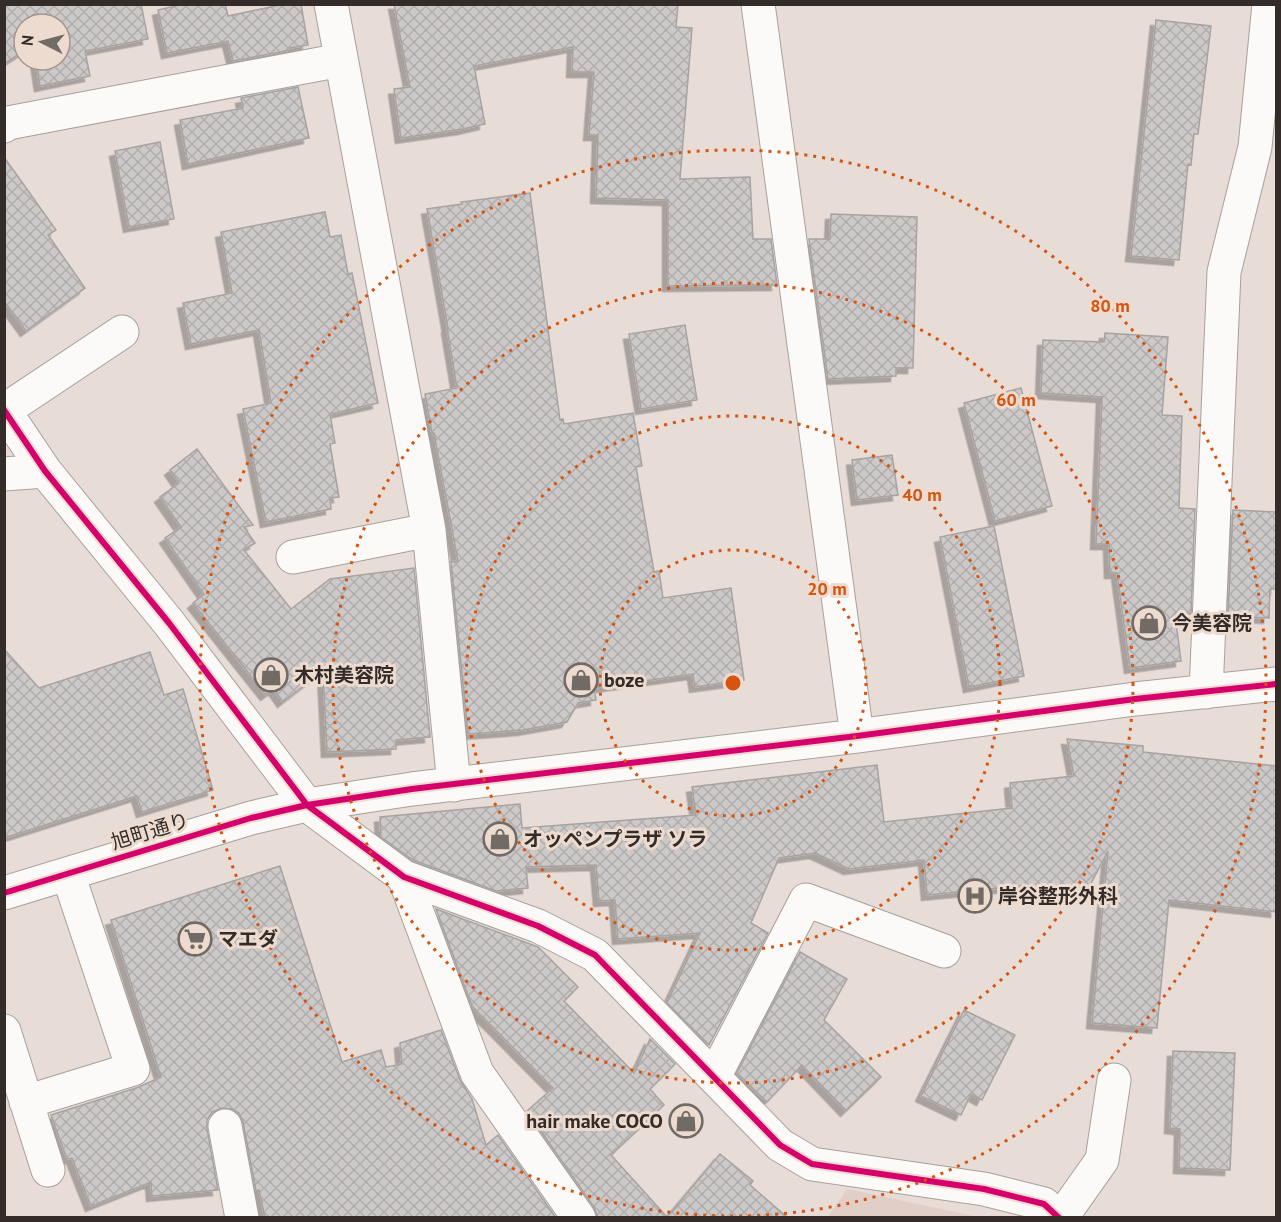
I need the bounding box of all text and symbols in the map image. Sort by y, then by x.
north arrow [12,12,72,72]
text: N [17,34,38,47]
text: 80 m [1090,294,1130,317]
text: 60 m [996,388,1036,411]
text: 40 m [902,483,942,506]
text: 20 m [807,577,847,600]
shop icon: 今美容院 [1131,605,1167,641]
place label: 今美容院 [1172,610,1252,636]
shop icon: 木村美容院 [253,657,289,693]
place label: 木村美容院 [294,662,394,688]
shop icon: boze [563,662,599,698]
place label: boze [604,667,644,693]
centre of rings [723,673,743,693]
street label: 旭町通り [108,807,192,855]
shop icon: オッペンプラザ ソラ [482,821,518,857]
place label: オッペンプラザ ソラ [523,826,707,852]
hospital icon: 岸谷整形外科 [957,878,993,914]
place label: 岸谷整形外科 [998,883,1118,909]
supermarket icon: マエダ [177,921,213,957]
place label: マエダ [218,926,278,952]
shop icon: hair make COCO [668,1103,704,1139]
place label: hair make COCO [526,1108,663,1134]

